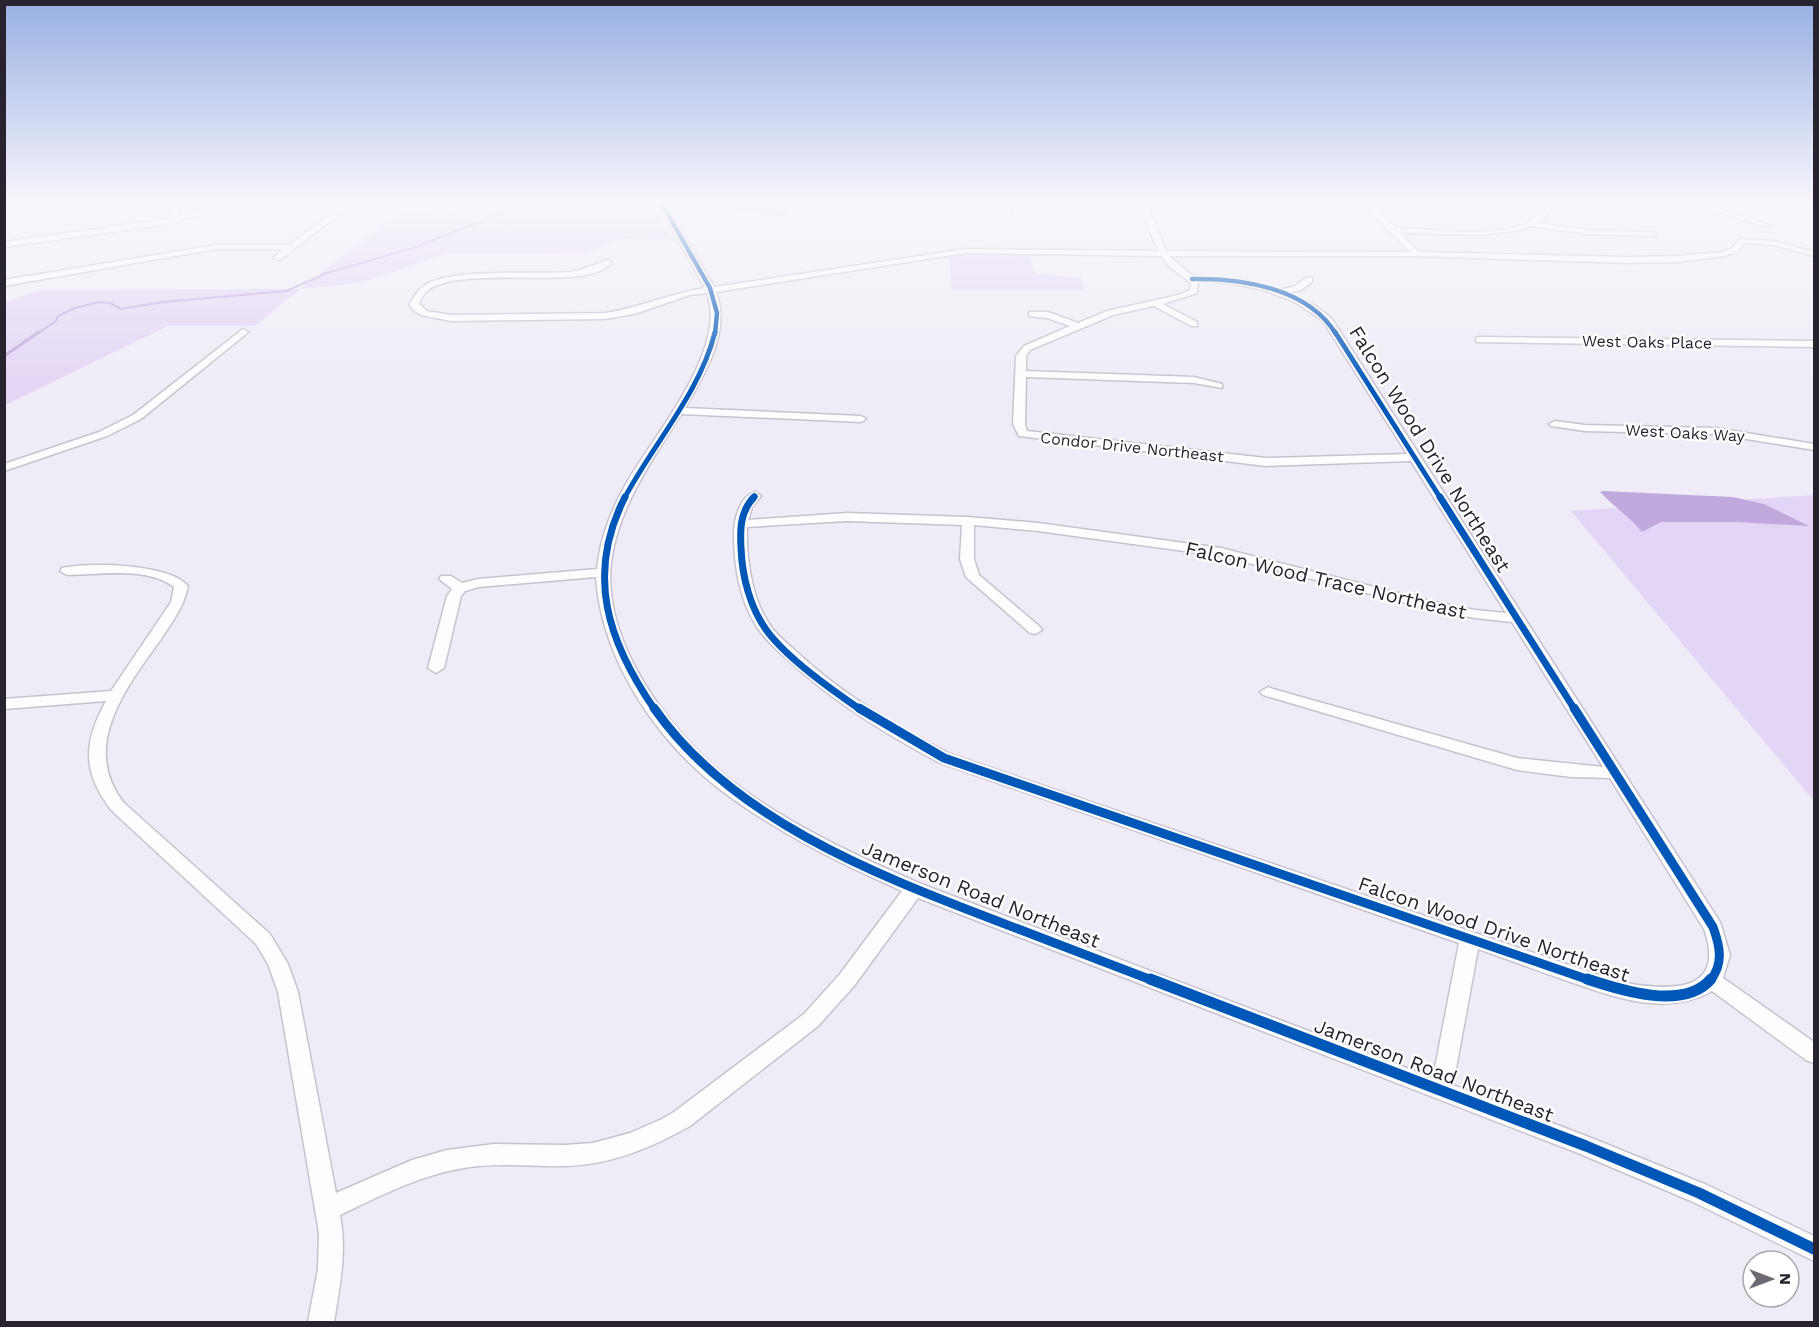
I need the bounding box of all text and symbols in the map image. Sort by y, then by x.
street label: Falcon Wood Drive Northeast [1344,322,1516,577]
street label: West Oaks Place [1582,331,1712,353]
street label: West Oaks Way [1625,420,1746,446]
street label: Condor Drive Northeast [1039,428,1225,466]
street label: Falcon Wood Trace Northeast [1183,536,1470,624]
street label: Jamerson Road Northeast [858,835,1104,953]
street label: Falcon Wood Drive Northeast [1355,871,1634,987]
street label: Jamerson Road Northeast [1311,1013,1558,1127]
north arrow [1741,1249,1801,1309]
text: N [1776,1273,1795,1285]

